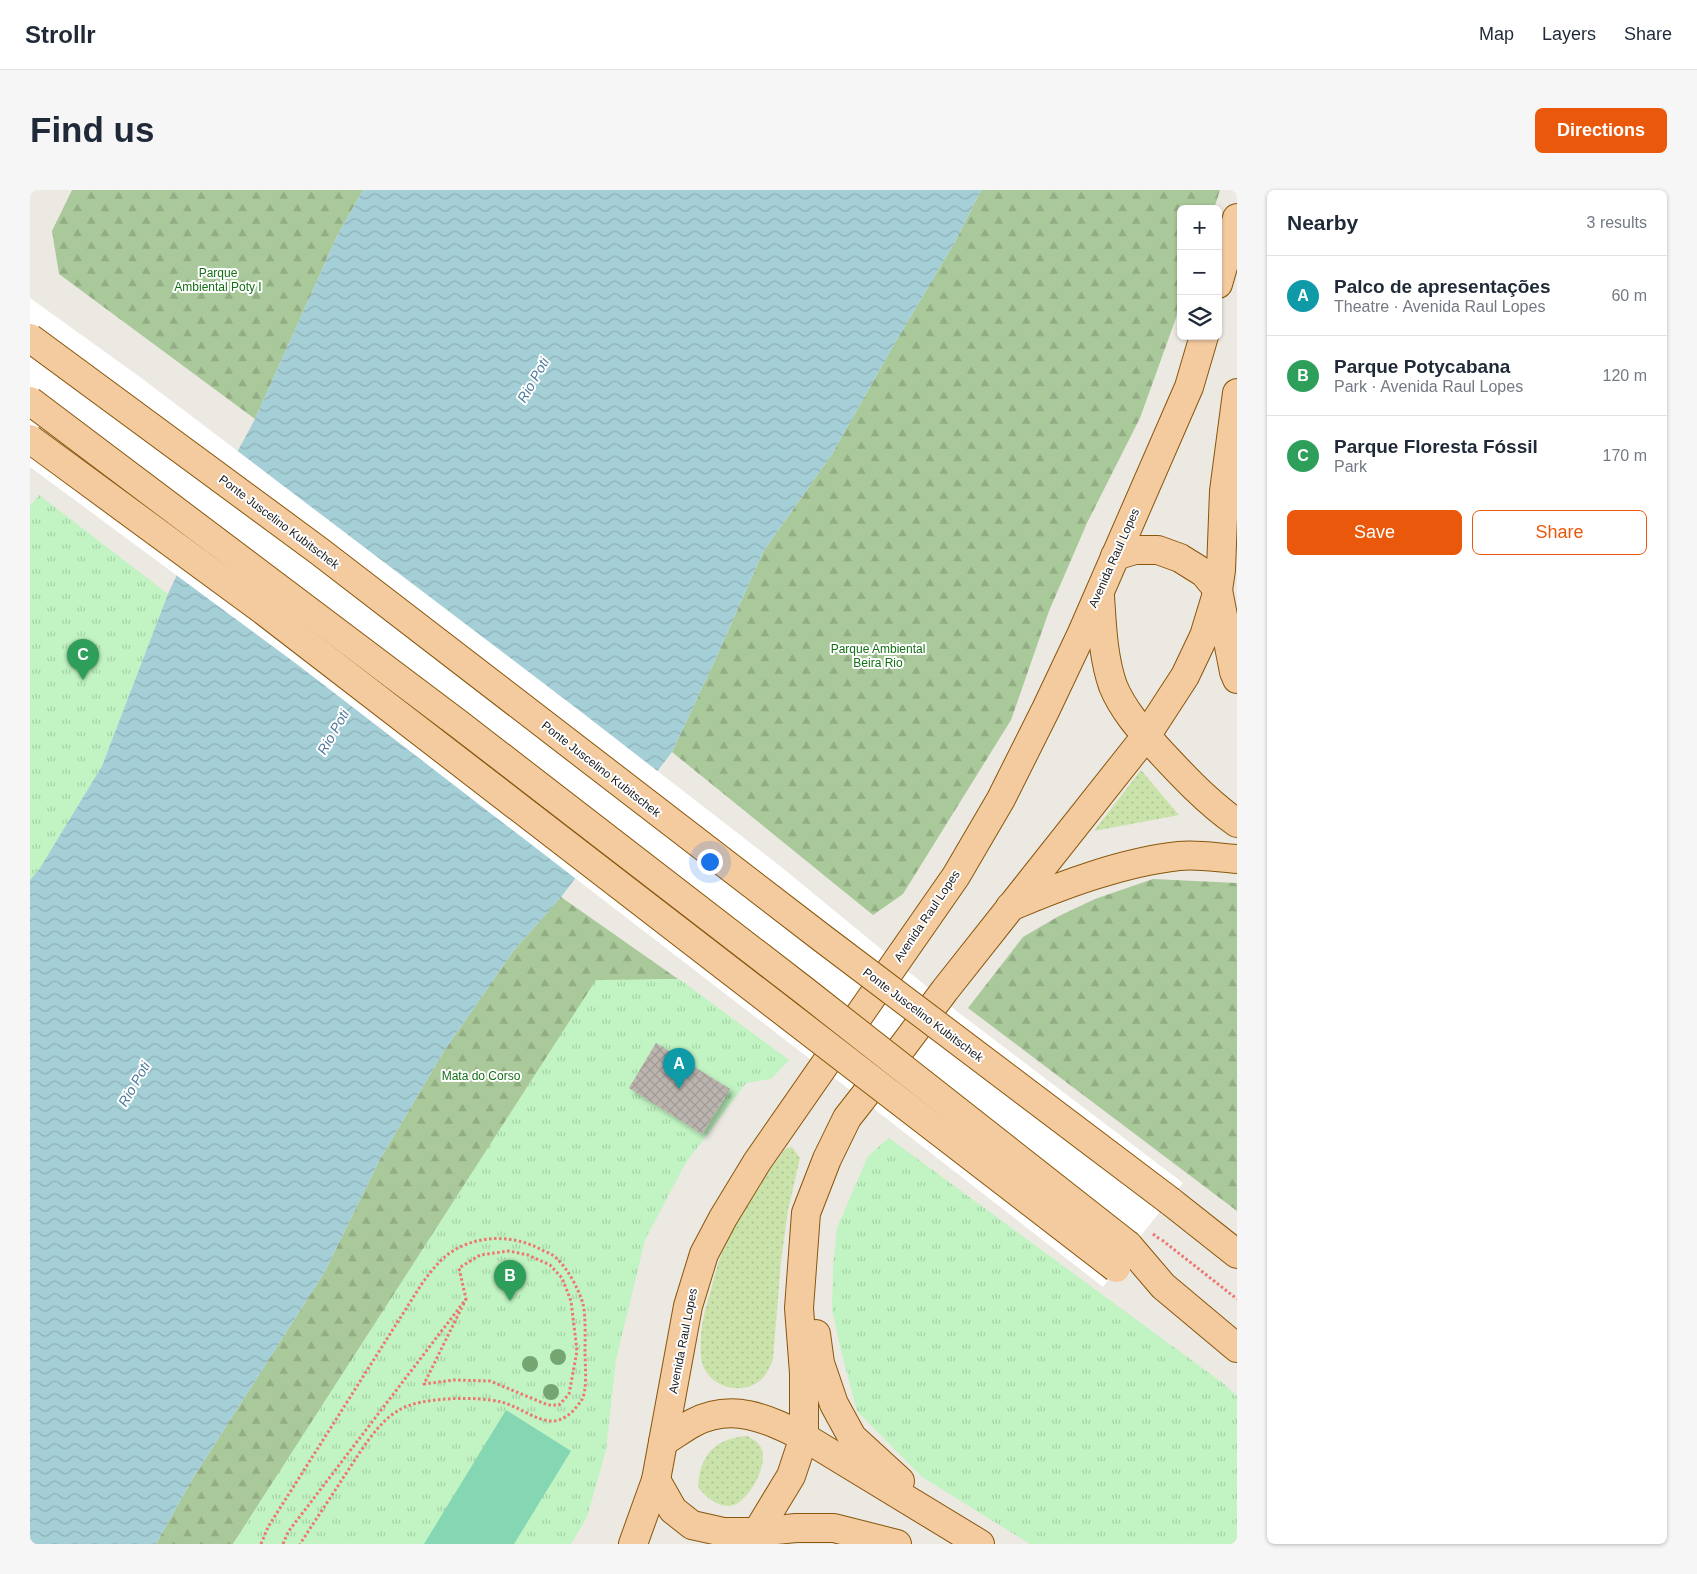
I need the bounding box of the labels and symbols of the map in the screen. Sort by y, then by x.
park label: Parque Ambiental Poty I [174,266,262,294]
water label: Rio Poti [514,354,553,405]
street label: Ponte Juscelino Kubitschek [216,472,343,572]
street label: Avenida Raul Lopes [1086,506,1142,610]
pin: C [67,639,99,680]
park label: Parque Ambiental Beira Rio [831,642,925,670]
water label: Rio Poti [314,706,353,757]
street label: Ponte Juscelino Kubitschek [539,718,664,820]
your location [697,849,723,875]
street label: Avenida Raul Lopes [891,868,963,964]
street label: Ponte Juscelino Kubitschek [860,965,987,1065]
pin: A [663,1048,695,1089]
water label: Rio Poti [115,1058,154,1109]
park label: Mata do Corso [442,1069,521,1083]
pin: B [494,1260,526,1301]
street label: Avenida Raul Lopes [666,1287,700,1395]

